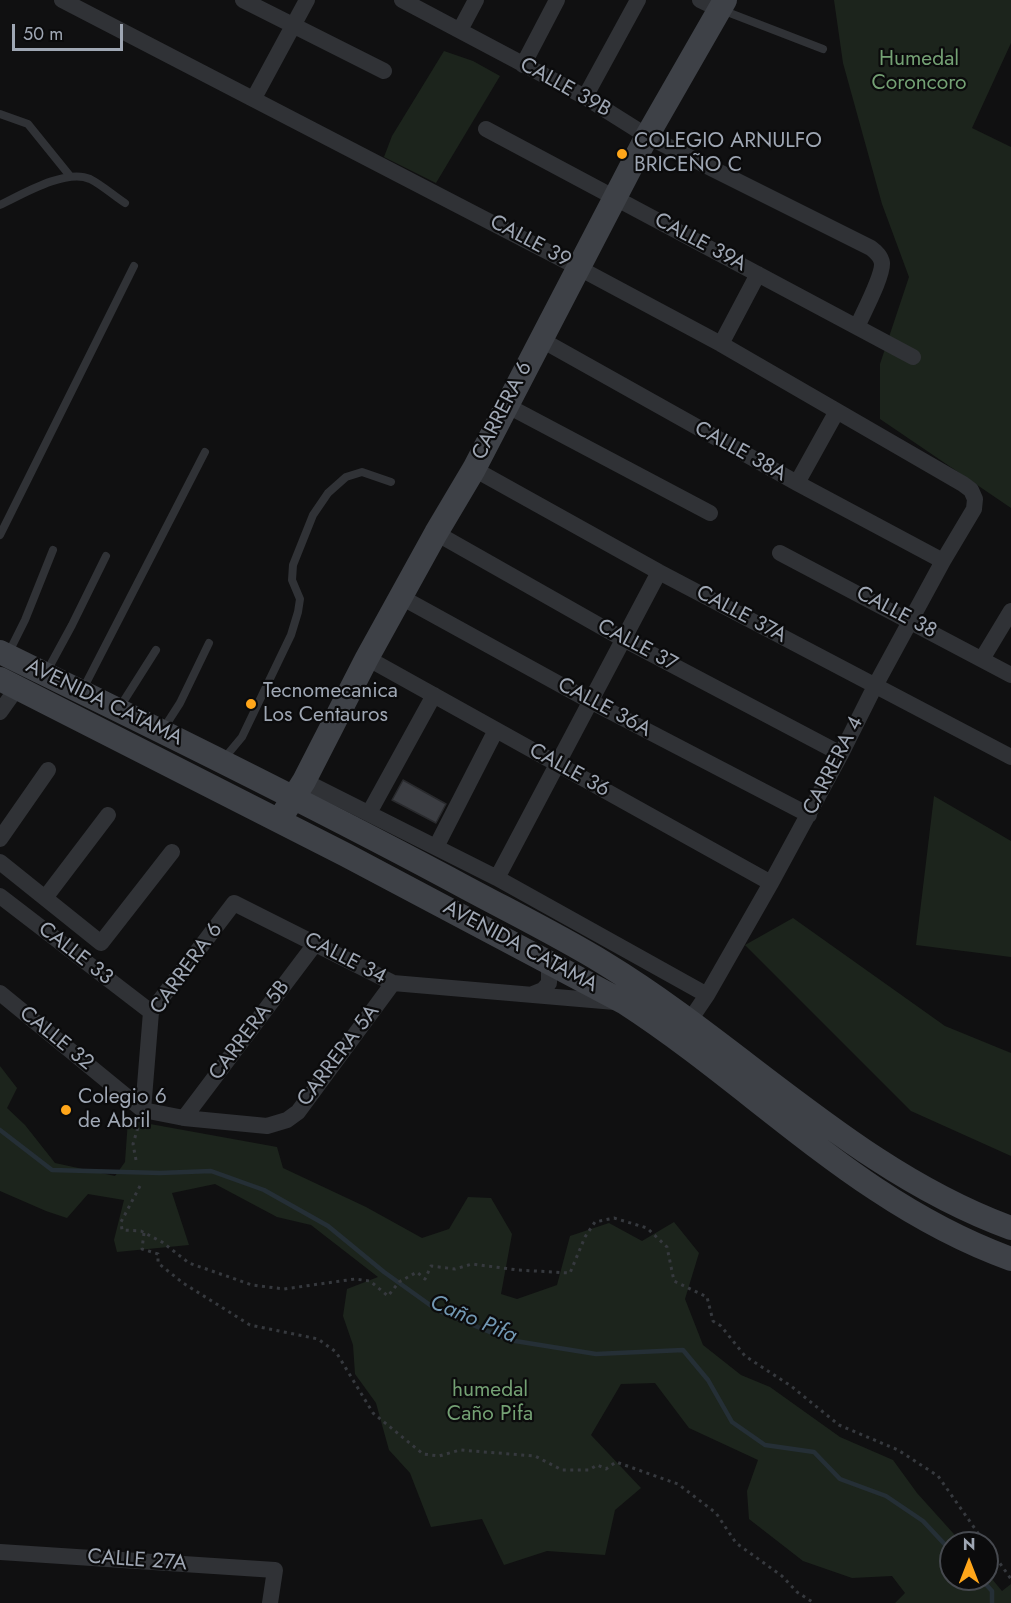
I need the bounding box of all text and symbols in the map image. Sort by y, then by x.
scale bar [15,12,126,50]
text: 50 m [23,21,63,47]
park label: Humedal Coroncoro [871,47,967,97]
street label: CALLE 39B [515,53,615,123]
place label: COLEGIO ARNULFO BRICEÑO C [634,129,822,179]
marker: COLEGIO ARNULFO BRICEÑO C [615,147,629,161]
street label: CALLE 39A [650,208,750,278]
street label: CALLE 39 [485,210,575,274]
street label: CARRERA 6 [467,358,539,464]
street label: CALLE 38A [690,416,790,488]
street label: CALLE 37A [692,581,790,649]
street label: CALLE 38 [851,581,941,645]
street label: CALLE 37 [593,614,681,678]
street label: AVENIDA CATAMA [22,654,186,752]
street label: CALLE 36A [553,673,655,743]
place label: Tecnomecanica Los Centauros [263,679,398,729]
marker: Tecnomecanica Los Centauros [244,697,258,711]
street label: CARRERA 4 [798,713,870,819]
street label: CALLE 36 [524,739,614,803]
street label: AVENIDA CATAMA [438,896,602,998]
street label: CALLE 33 [33,917,117,991]
street label: CARRERA 6 [145,918,229,1020]
street label: CALLE 34 [300,928,390,990]
street label: CARRERA 5B [204,976,296,1086]
street label: CARRERA 5A [293,1000,385,1112]
street label: CALLE 32 [14,1001,98,1077]
place label: Colegio 6 de Abril [78,1085,167,1135]
marker: Colegio 6 de Abril [59,1103,73,1117]
water label: Caño Pifa [426,1290,520,1350]
park label: humedal Caño Pifa [447,1378,533,1428]
north arrow [939,1531,999,1591]
text: N [963,1533,975,1556]
street label: CALLE 27A [87,1545,187,1577]

